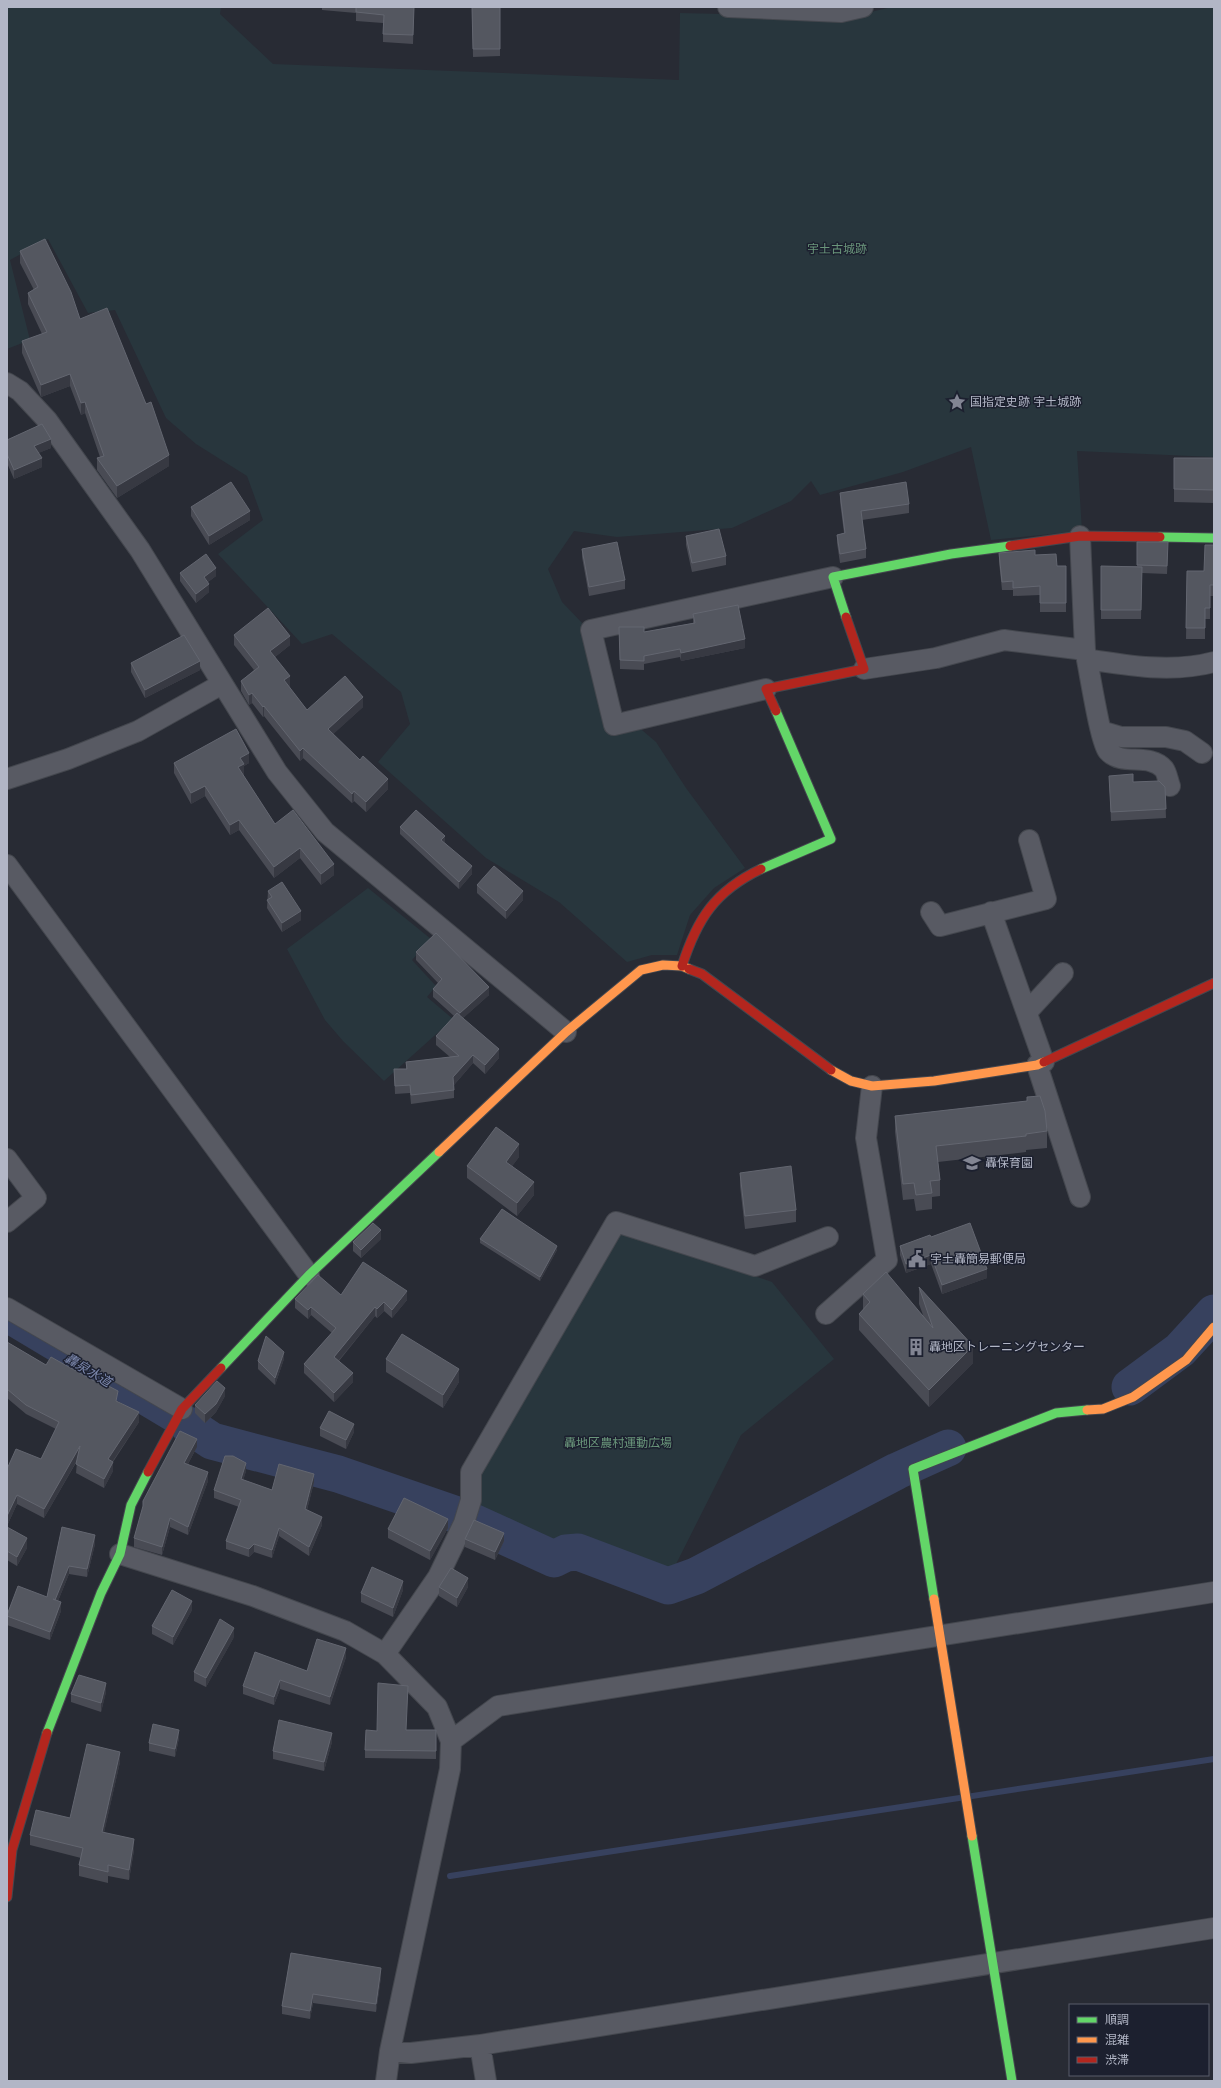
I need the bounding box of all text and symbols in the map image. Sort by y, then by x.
park label: 宇土古城跡 [807,241,867,257]
place icon: 国指定史跡 宇土城跡 [947,392,967,412]
place label: 国指定史跡 宇土城跡 [970,394,1081,410]
school or university icon: 轟保育園 [962,1153,982,1173]
place label: 轟保育園 [985,1155,1033,1171]
public building icon: 宇土轟簡易郵便局 [907,1249,927,1269]
place label: 宇土轟簡易郵便局 [930,1251,1026,1267]
building icon: 轟地区トレーニングセンター [906,1337,926,1357]
place label: 轟地区トレーニングセンター [929,1339,1085,1355]
water label: 轟泉水道 [61,1349,116,1392]
park label: 轟地区農村運動広場 [564,1435,672,1451]
legend [1069,2004,1209,2076]
text: 順調 [1105,2012,1129,2028]
text: 混雑 [1105,2032,1129,2048]
text: 渋滞 [1105,2052,1129,2068]

